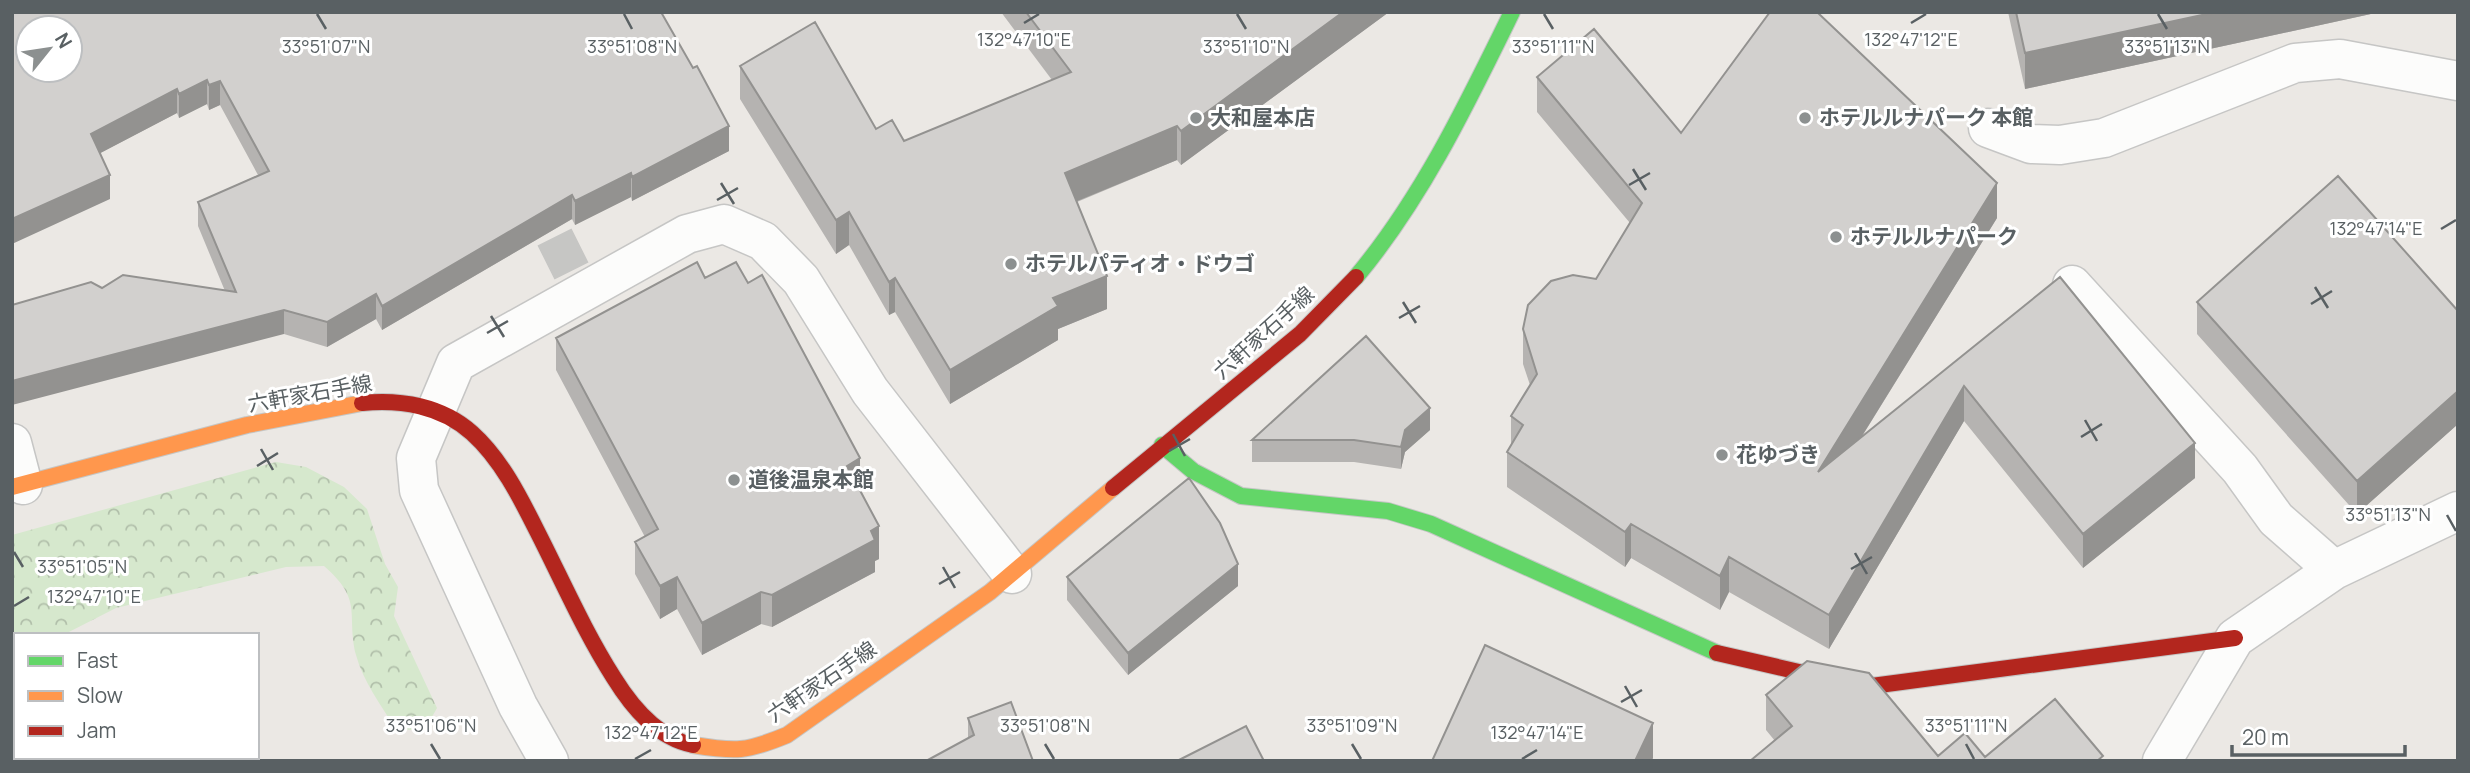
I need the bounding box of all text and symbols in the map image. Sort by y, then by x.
north arrow [14,14,84,84]
text: 132°47'10"E [977,27,1071,51]
text: 132°47'12"E [1864,27,1958,51]
text: N [49,28,78,53]
text: 33°51'07"N [282,34,370,58]
text: 33°51'08"N [587,34,677,58]
text: 33°51'10"N [1203,34,1289,58]
text: 33°51'11"N [1512,34,1594,58]
text: 33°51'13"N [2124,34,2210,58]
place label: 大和屋本店 [1210,103,1315,131]
place label: ホテルルナパーク 本館 [1819,103,2033,131]
marker: 大和屋本店 [1188,110,1204,126]
marker: ホテルルナパーク 本館 [1797,110,1813,126]
text: 132°47'14"E [2329,216,2423,240]
place label: ホテルルナパーク [1850,222,2018,250]
marker: ホテルルナパーク [1828,229,1844,245]
place label: ホテルパティオ・ドウゴ [1025,249,1255,277]
marker: ホテルパティオ・ドウゴ [1003,256,1019,272]
street label: 六軒家石手線 [1207,280,1320,385]
street label: 六軒家石手線 [245,368,374,418]
place label: 花ゆづき [1736,440,1820,468]
marker: 花ゆづき [1714,447,1730,463]
place label: 道後温泉本館 [748,465,874,493]
marker: 道後温泉本館 [726,472,742,488]
text: 33°51'13"N [2345,502,2431,526]
text: 33°51'05"N [37,554,127,578]
text: 132°47'10"E [47,584,141,608]
legend [14,633,259,759]
street label: 六軒家石手線 [761,634,881,728]
text: Fast [77,646,118,674]
text: Slow [77,681,123,709]
text: 33°51'06"N [386,713,476,737]
text: 33°51'08"N [1000,713,1090,737]
text: 33°51'09"N [1307,713,1397,737]
text: 33°51'11"N [1925,713,2007,737]
scale bar [2232,714,2405,758]
text: Jam [77,716,116,744]
text: 132°47'12"E [604,720,698,744]
text: 132°47'14"E [1490,720,1584,744]
text: 20 m [2242,723,2289,751]

